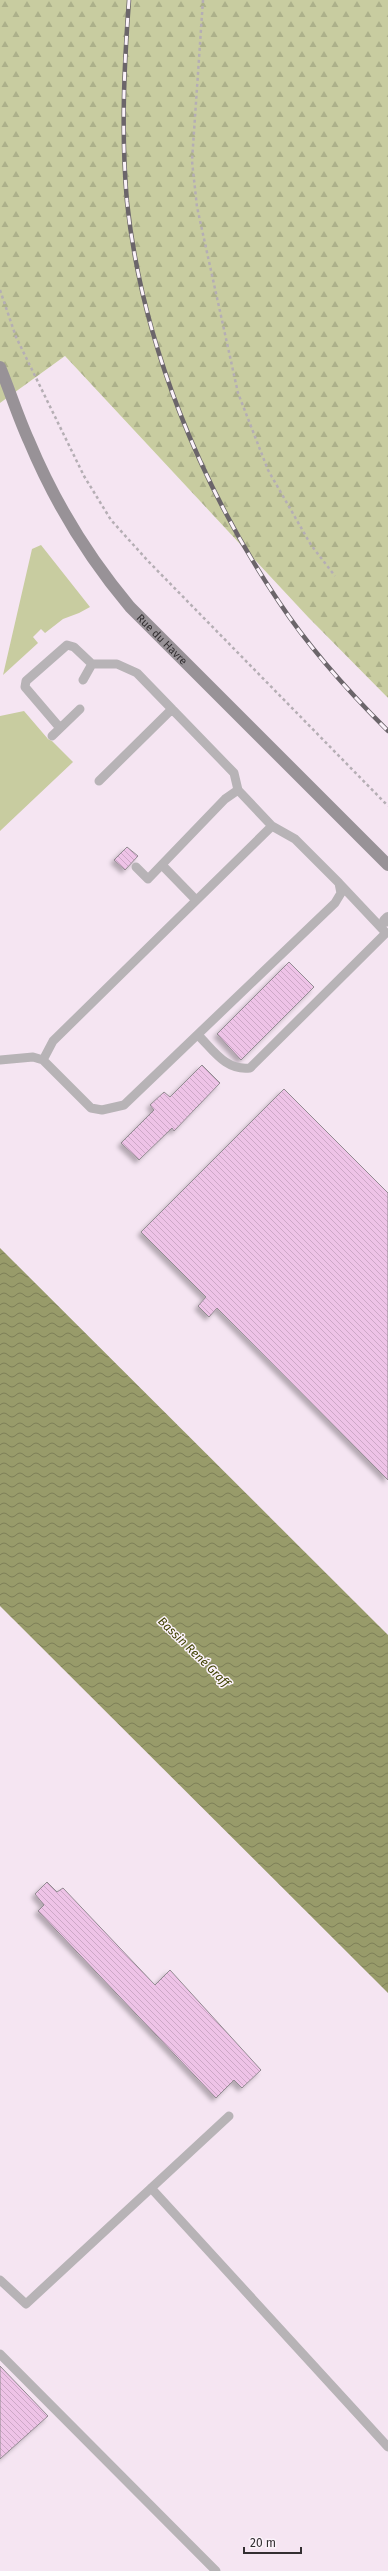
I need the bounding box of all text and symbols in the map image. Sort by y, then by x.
street label: Rue du Havre [134,611,190,668]
water label: Bassin René Graff [155,1614,234,1691]
scale bar [244,2529,301,2555]
text: 20 m [250,2536,276,2550]

